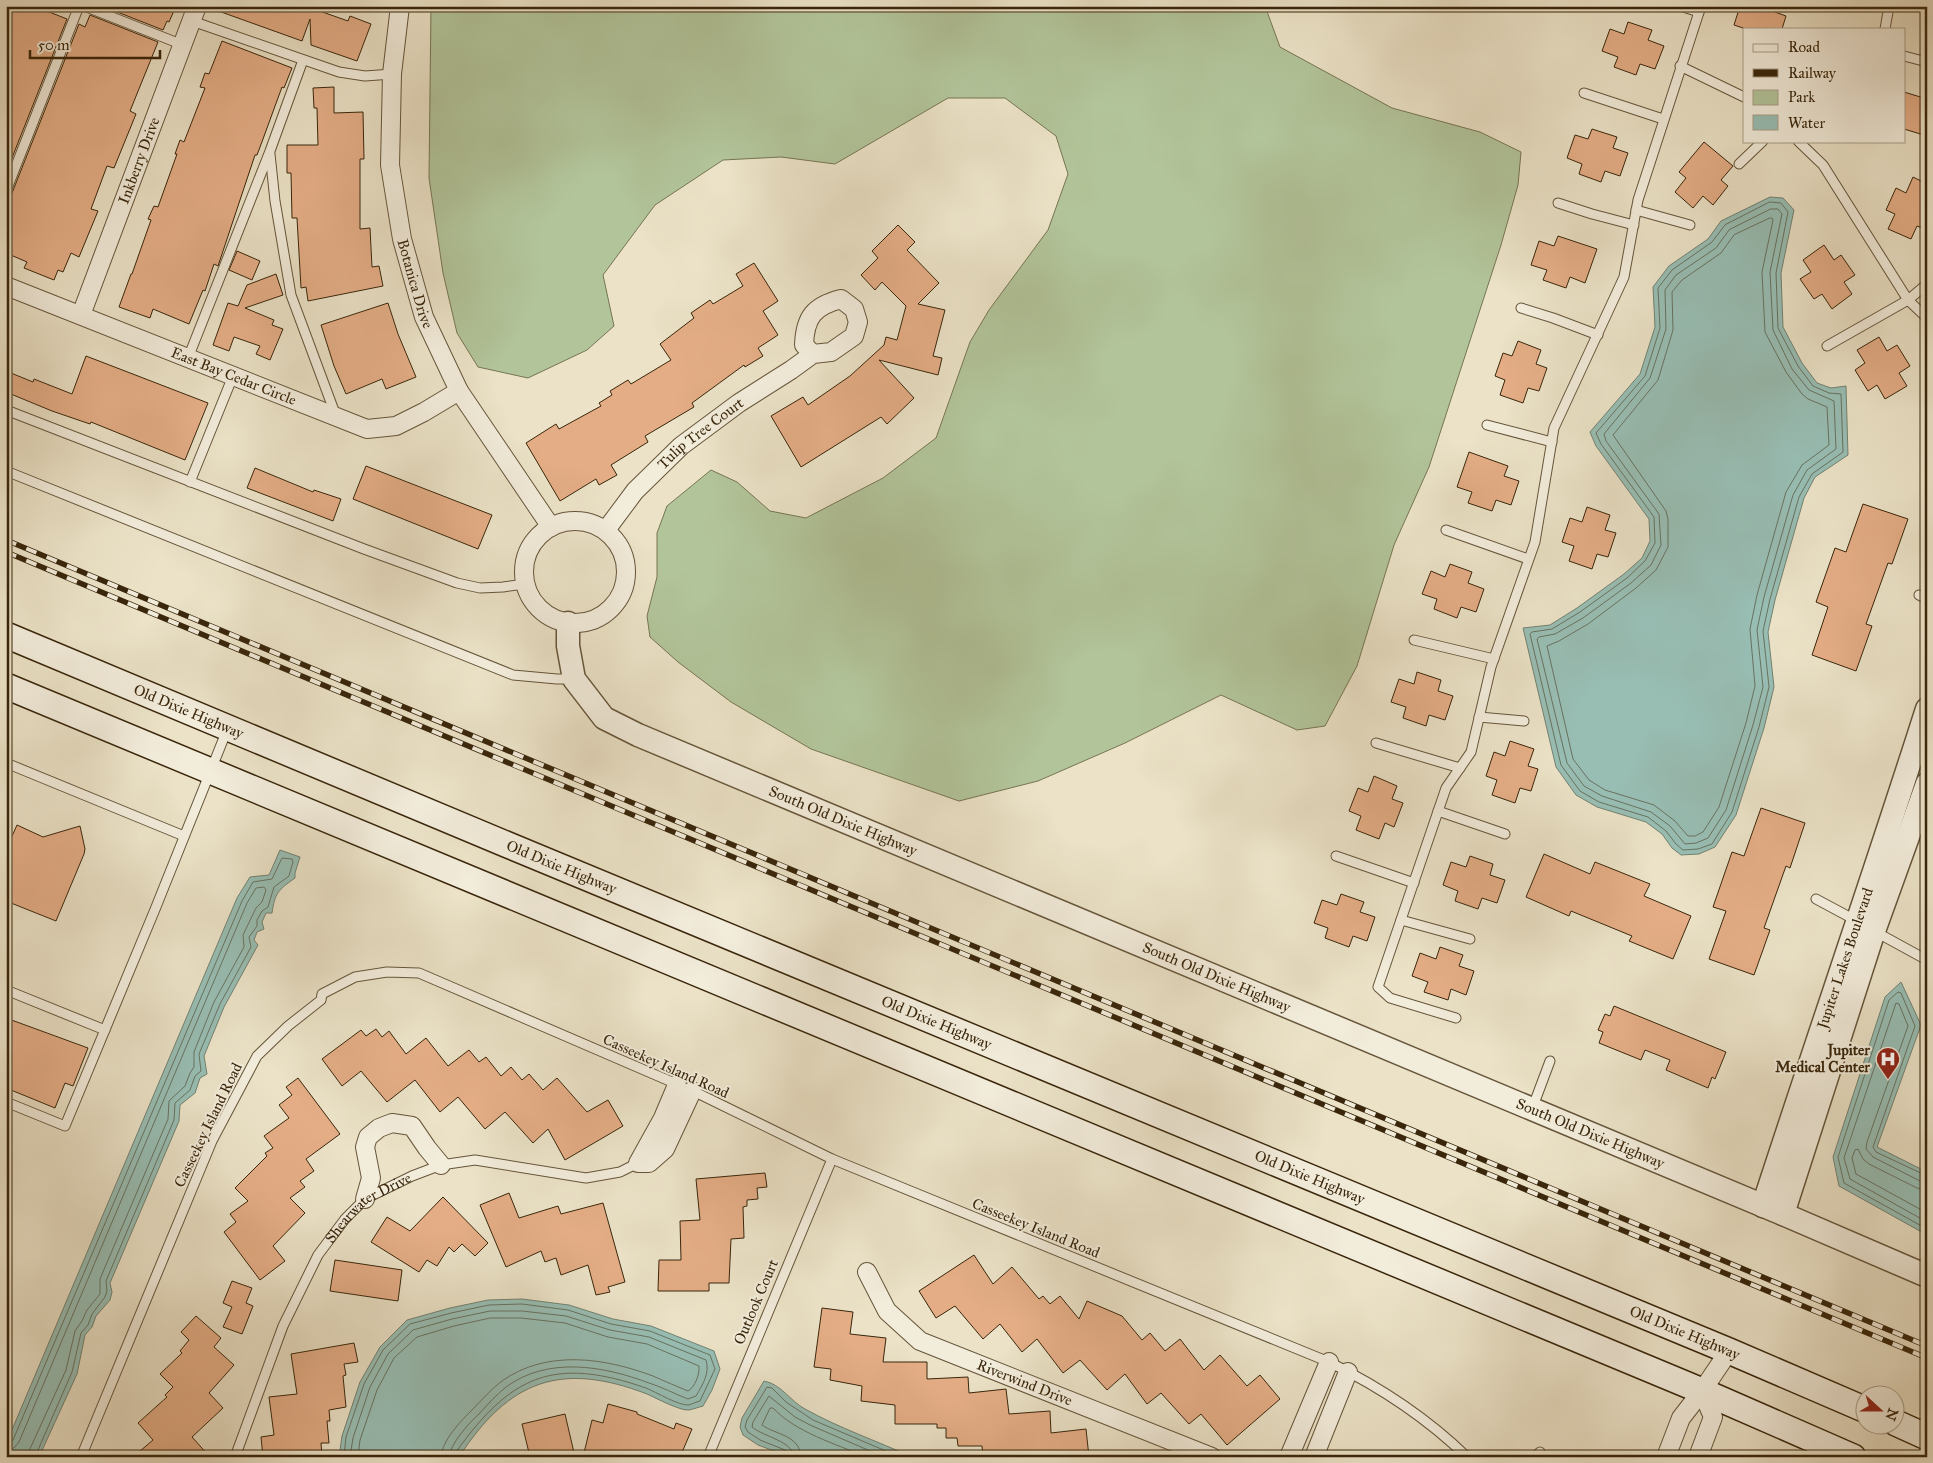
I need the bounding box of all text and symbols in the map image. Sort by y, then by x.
scale bar [30,28,160,60]
legend [1743,28,1906,142]
text: 50 m [38,36,70,54]
text: Road [1788,38,1820,56]
text: Railway [1788,64,1837,82]
text: Park [1788,88,1815,106]
text: Water [1788,114,1825,132]
street label: Inkberry Drive [115,115,163,206]
street label: Botanica Drive [393,237,437,331]
street label: East Bay Cedar Circle [169,343,299,409]
street label: Tulip Tree Court [654,393,747,473]
street label: Old Dixie Highway [131,680,247,743]
street label: South Old Dixie Highway [766,782,921,860]
street label: Old Dixie Highway [504,836,620,898]
street label: Jupiter Lakes Boulevard [1813,885,1877,1033]
street label: South Old Dixie Highway [1140,938,1294,1016]
street label: Old Dixie Highway [879,992,995,1054]
street label: Casseekey Island Road [600,1030,732,1102]
place label: Jupiter Medical Center [1775,1041,1870,1076]
hospital icon: Jupiter Medical Center [1875,1046,1901,1080]
street label: Casseekey Island Road [170,1059,246,1190]
street label: South Old Dixie Highway [1513,1094,1668,1173]
street label: Old Dixie Highway [1252,1146,1368,1208]
street label: Shearwater Drive [321,1169,414,1247]
street label: Casseekey Island Road [969,1194,1103,1262]
street label: Outlook Court [730,1256,782,1347]
street label: Old Dixie Highway [1627,1302,1744,1364]
street label: Riverwind Drive [974,1356,1075,1410]
north arrow [1856,1386,1906,1436]
text: N [1882,1406,1902,1423]

